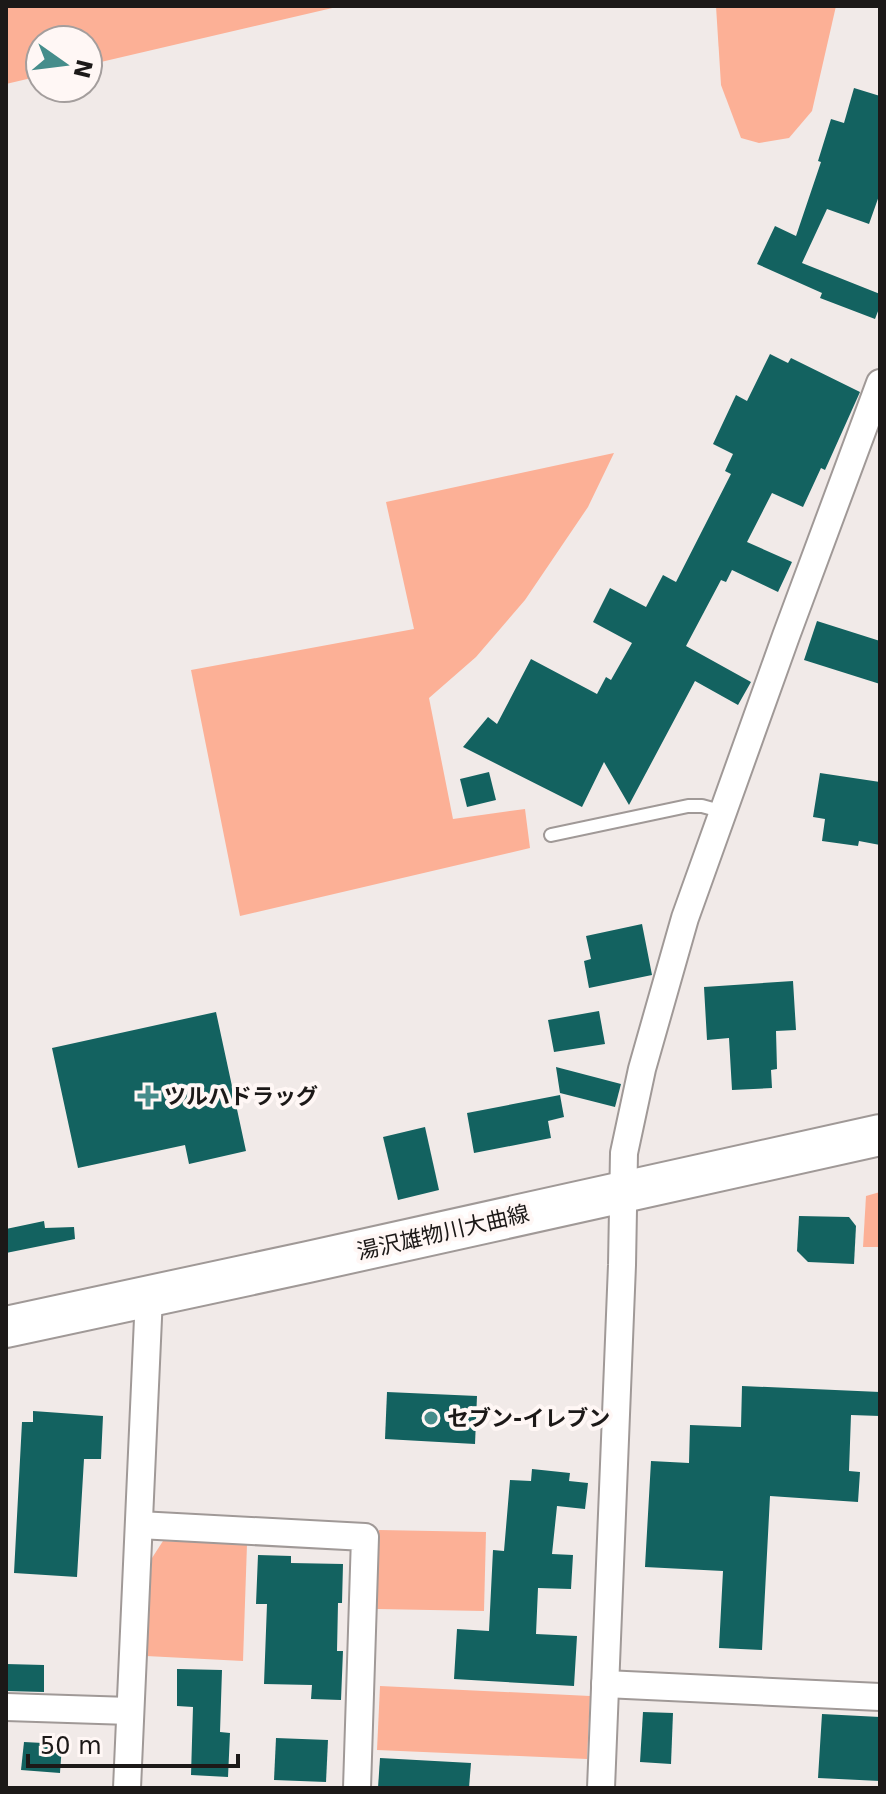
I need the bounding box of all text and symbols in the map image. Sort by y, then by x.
north arrow [24,24,104,104]
text: N [69,57,97,81]
place label: ツルハドラッグ [164,1084,318,1109]
marker: ツルハドラッグ [139,1087,157,1105]
street label: 湯沢雄物川大曲線 [355,1201,532,1264]
place label: セブン-イレブン [447,1406,610,1431]
marker: セブン-イレブン [422,1409,440,1427]
scale bar [28,1718,238,1768]
text: 50 m [40,1732,102,1760]

